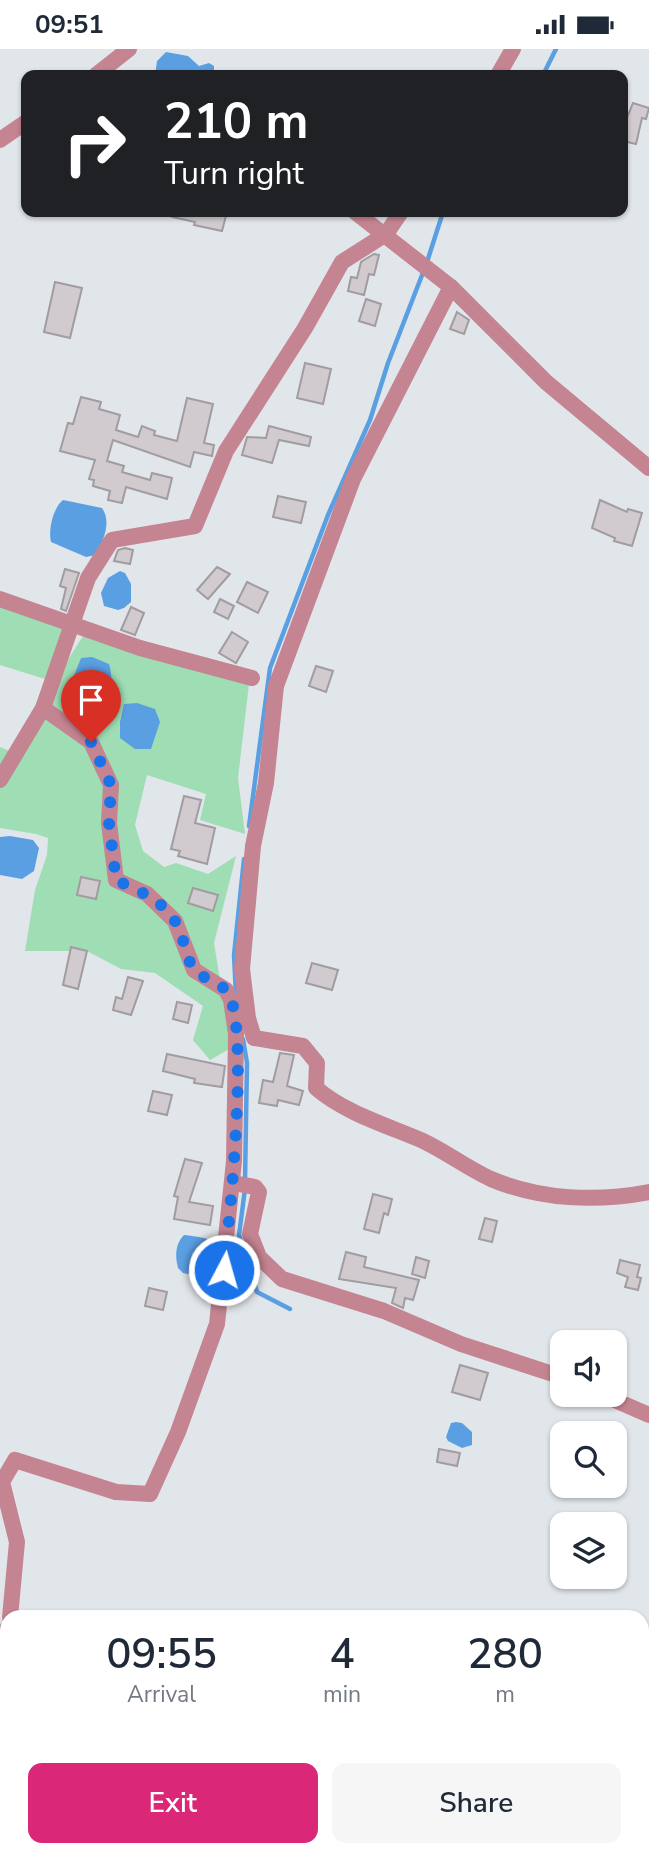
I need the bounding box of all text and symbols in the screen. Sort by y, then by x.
text: 09:51 [35,7,104,42]
text: 210 m [164,88,308,155]
icon: right [49,98,140,189]
text: Turn right [164,152,304,195]
pin [61,670,121,742]
icon: arrive [72,681,110,719]
position arrow [187,1233,261,1307]
map controls [550,1330,627,1589]
button: sound [550,1330,627,1407]
button: search [550,1421,627,1498]
button: layers [550,1512,627,1589]
text: 09:55 [106,1626,217,1683]
text: 4 [329,1626,355,1683]
text: 280 [467,1626,543,1683]
text: Arrival [127,1679,196,1710]
text: min [323,1679,361,1710]
text: m [495,1679,515,1710]
button: Exit [28,1763,318,1843]
button: Share [332,1763,621,1843]

